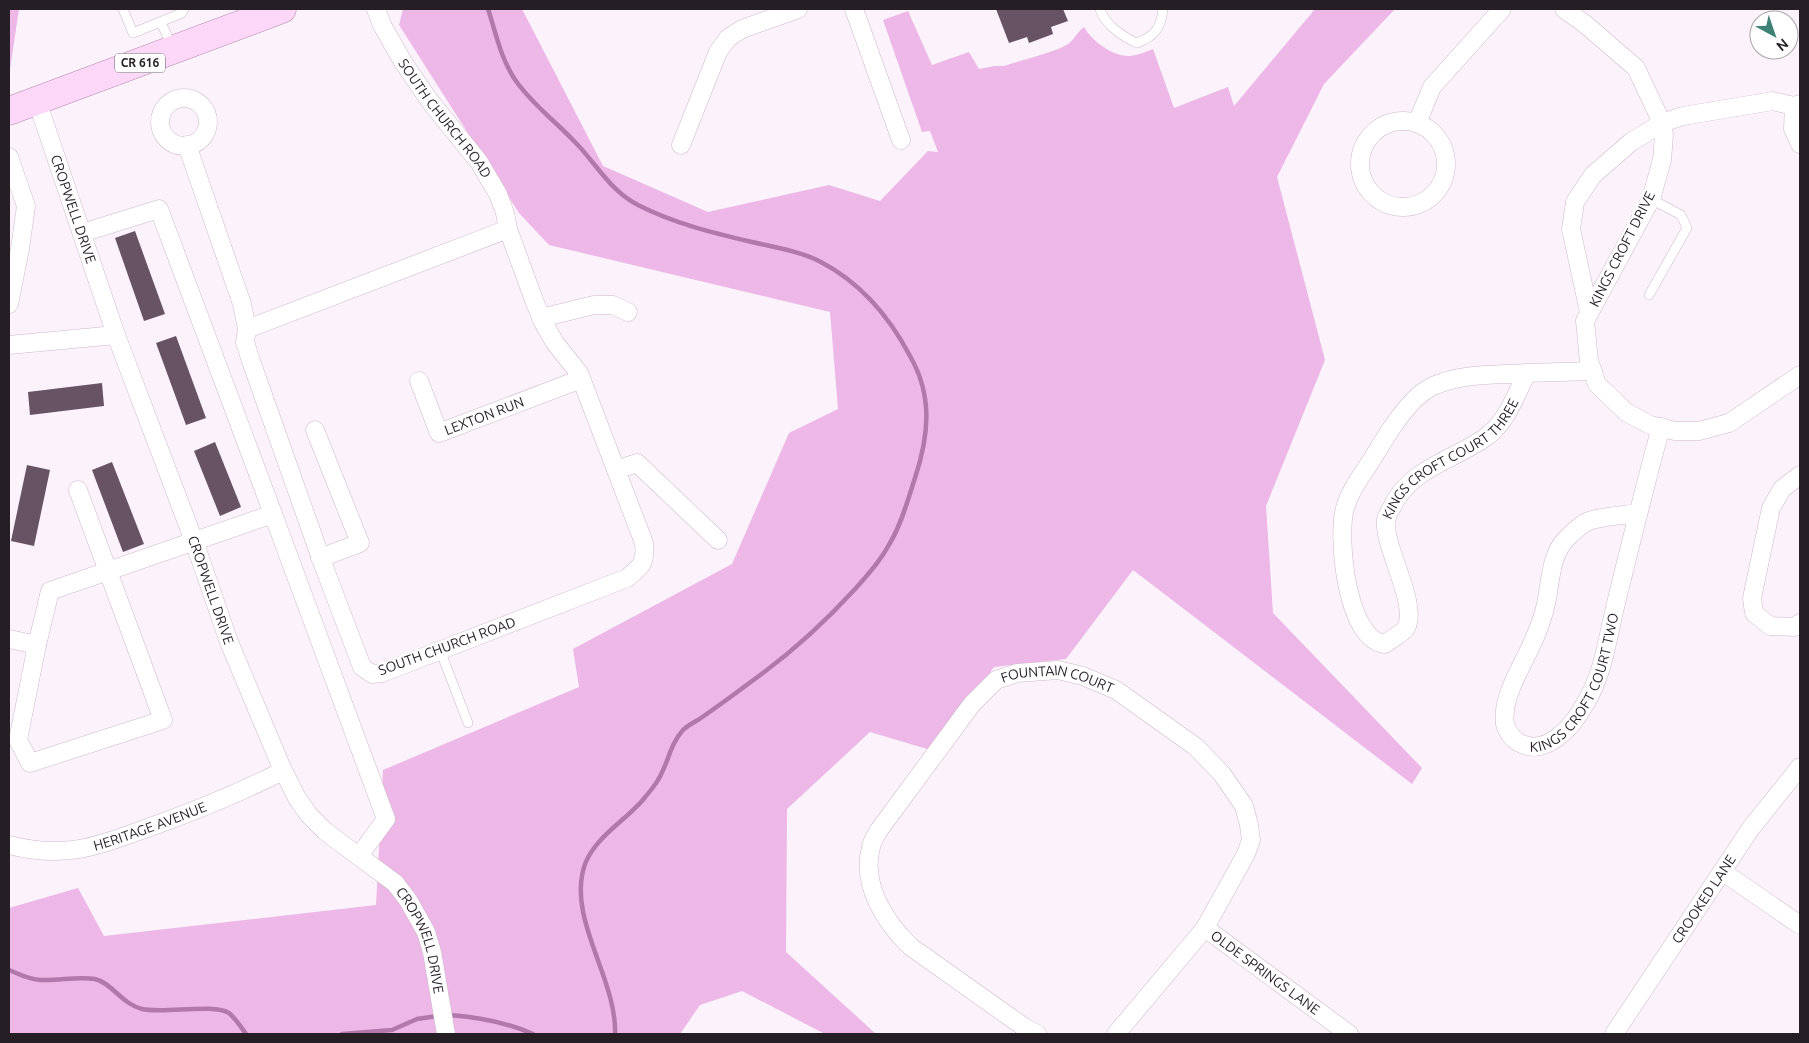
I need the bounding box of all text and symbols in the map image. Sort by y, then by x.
north arrow [1749,10,1799,60]
text: N [1773,35,1792,54]
road number: CR 616 [115,54,165,72]
street label: SOUTH CHURCH ROAD [395,56,495,181]
street label: CROPWELL DRIVE [48,153,99,266]
street label: KINGS CROFT DRIVE [1586,188,1658,309]
street label: LEXTON RUN [442,393,526,438]
street label: KINGS CROFT COURT THREE [1379,396,1522,522]
street label: CROPWELL DRIVE [185,533,237,646]
street label: KINGS CROFT COURT TWO [1530,611,1621,755]
street label: SOUTH CHURCH ROAD [376,614,518,678]
street label: FOUNTAIN COURT [999,662,1116,696]
street label: HERITAGE AVENUE [91,799,209,854]
street label: CROOKED LANE [1669,852,1739,946]
street label: CROPWELL DRIVE [393,884,447,995]
street label: OLDE SPRINGS LANE [1208,927,1323,1018]

